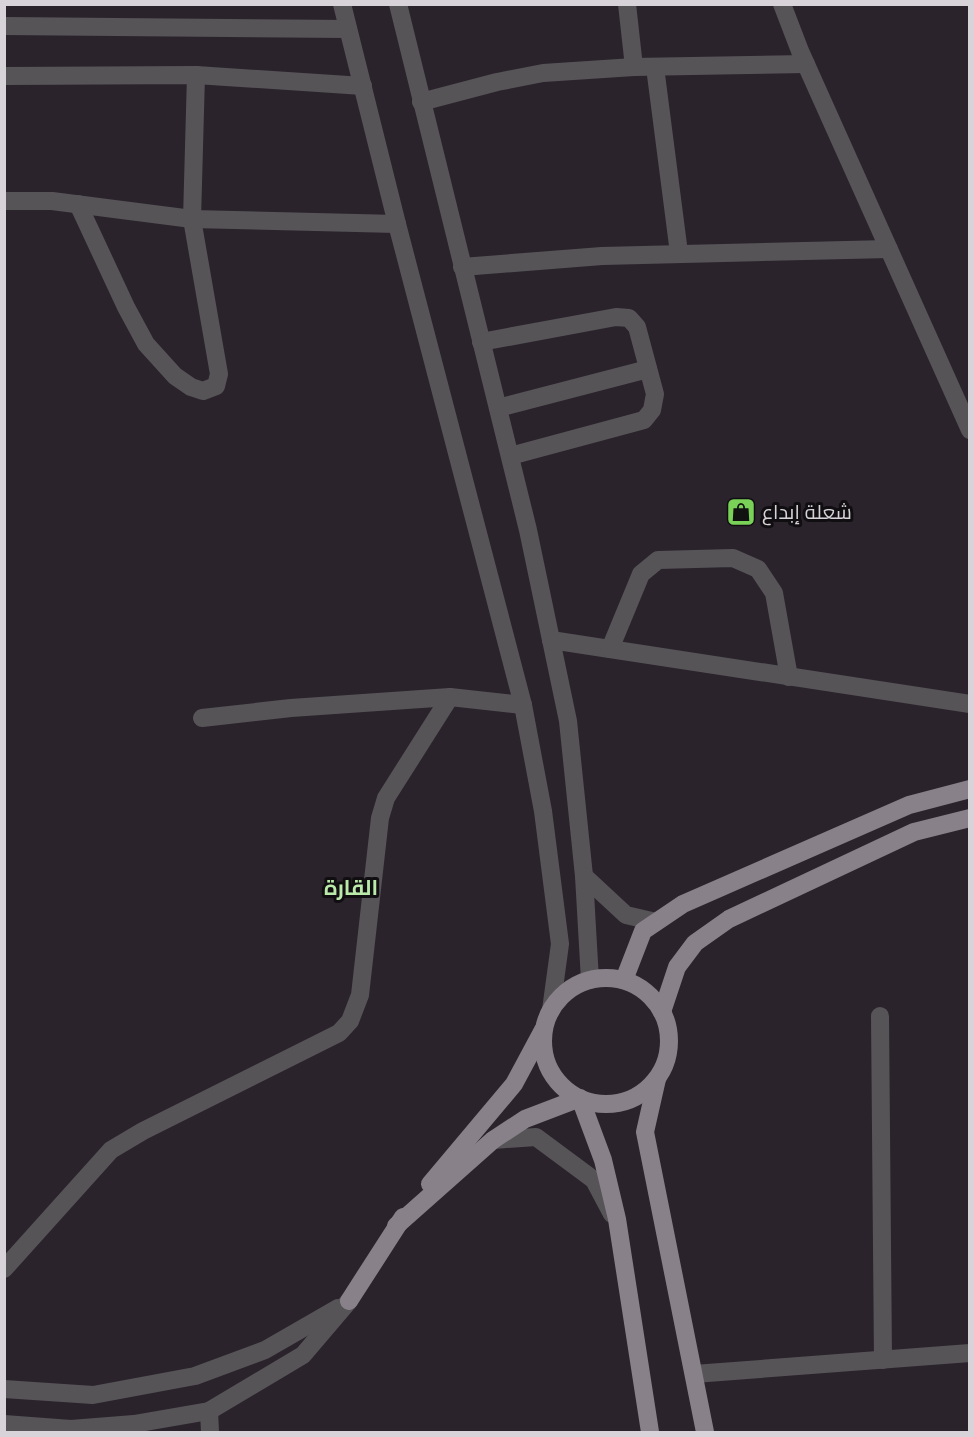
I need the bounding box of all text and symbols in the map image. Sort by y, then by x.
shop icon: شعلة إبداع [725,496,757,528]
place label: شعلة إبداع [762,500,852,526]
district label: القارة [324,876,378,900]

